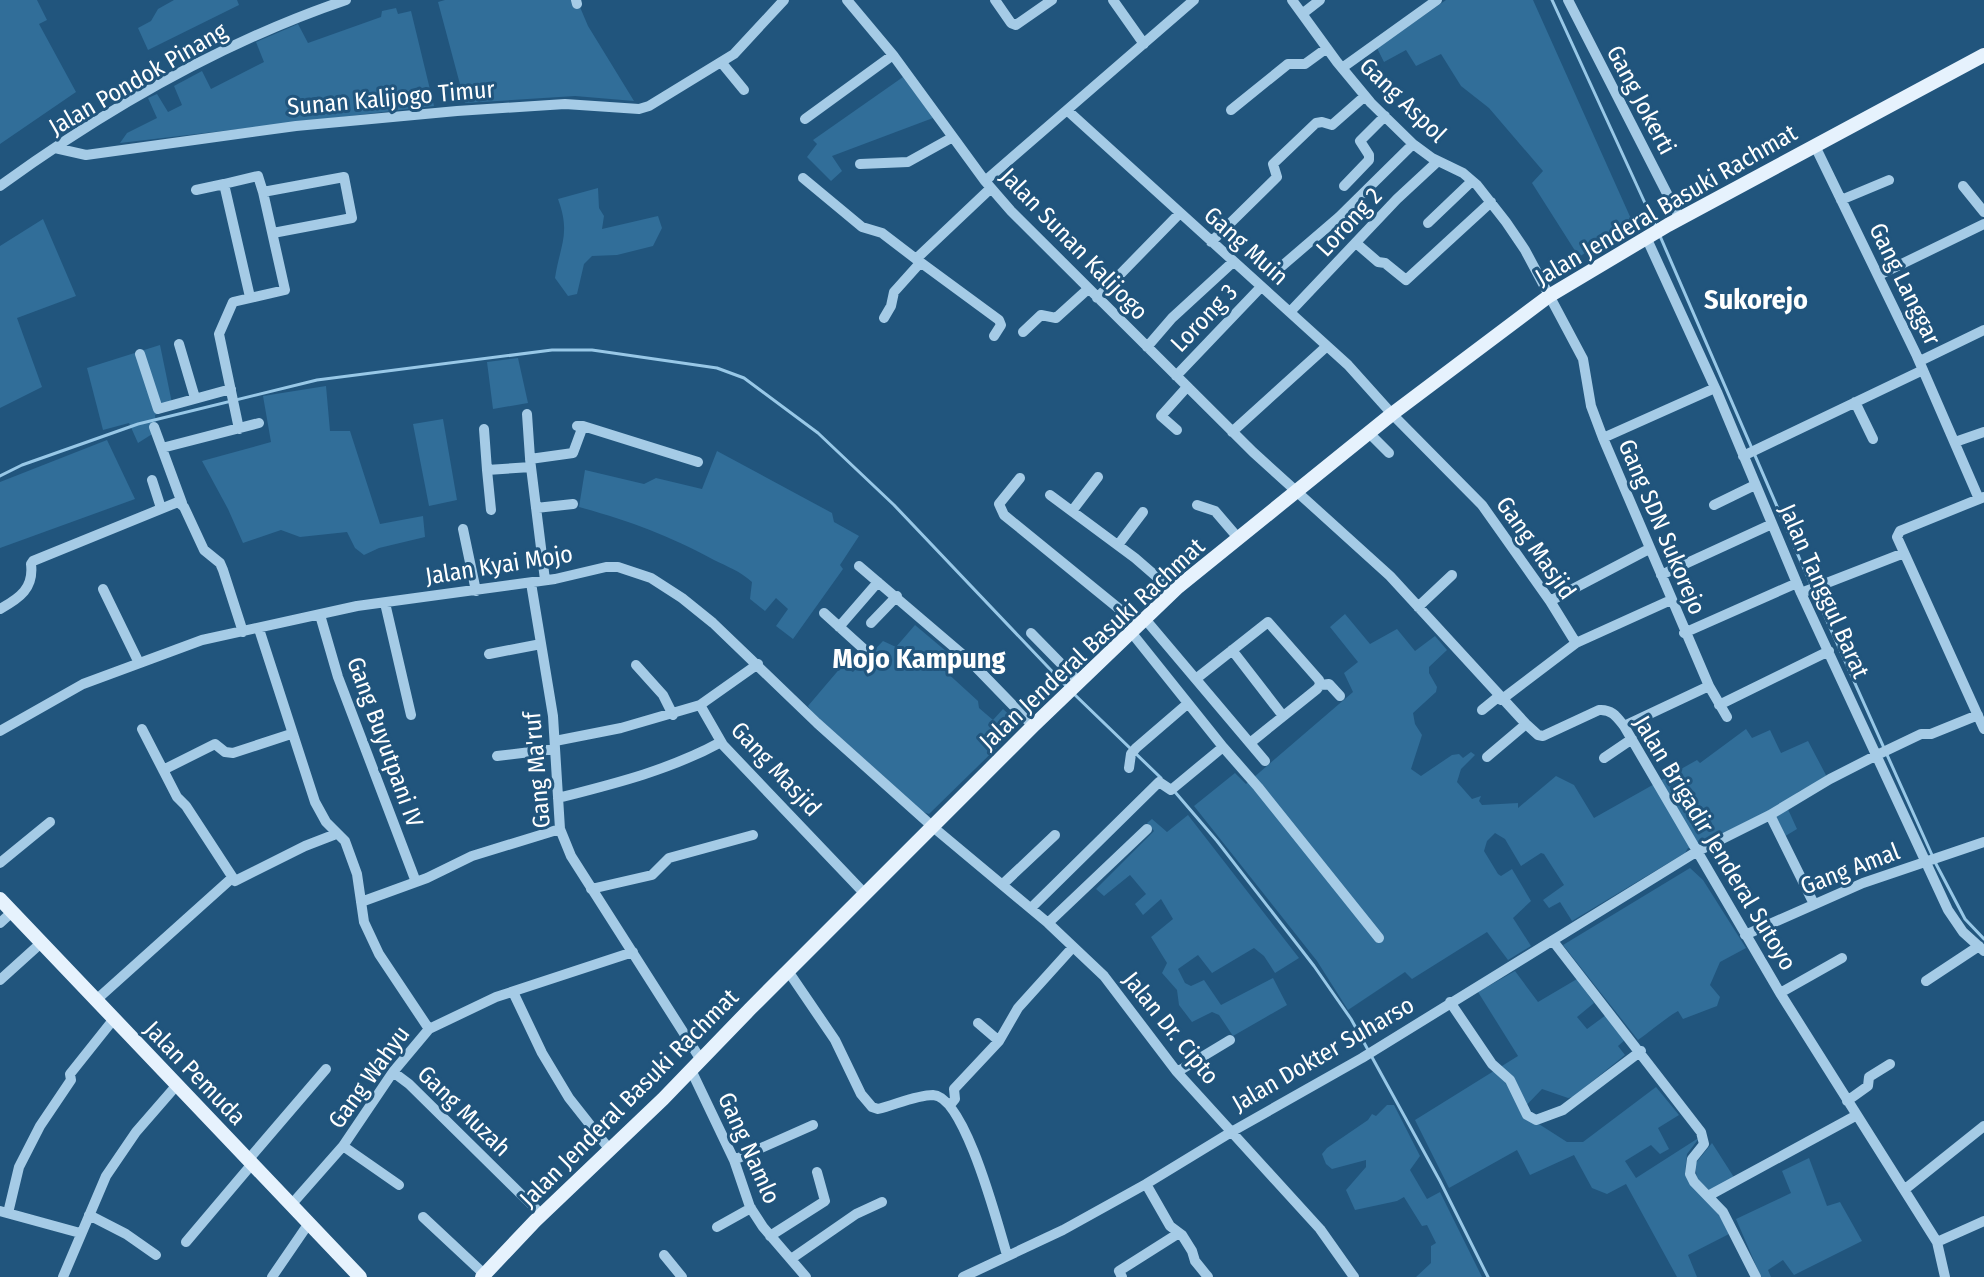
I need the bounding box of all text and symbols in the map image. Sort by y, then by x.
street label: Jalan Pondok Pinang [44,16,233,141]
street label: Gang Jokerti [1601,41,1681,159]
street label: Gang Aspol [1354,52,1452,148]
street label: Sunan Kalijogo Timur [286,75,496,121]
street label: Jalan Jenderal Basuki Rachmat [1530,118,1802,291]
street label: Jalan Sunan Kalijogo [994,162,1154,326]
street label: Lorong 2 [1310,182,1388,262]
street label: Gang Muin [1198,201,1294,291]
street label: Gang Langgar [1863,218,1947,350]
street label: Lorong 3 [1165,278,1243,358]
district label: Sukorejo [1704,283,1808,316]
street label: Gang SDN Sukorejo [1612,435,1712,619]
street label: Gang Masjid [1490,491,1582,605]
street label: Jalan Tanggul Barat [1773,500,1875,683]
street label: Jalan Jenderal Basuki Rachmat [974,532,1210,756]
street label: Jalan Kyai Mojo [423,540,575,590]
district label: Mojo Kampung [833,642,1005,675]
street label: Gang Buyutpani IV [341,653,429,832]
street label: Gang Ma'ruf [518,709,556,829]
street label: Jalan Brigadir Jenderal Sutoyo [1628,711,1802,975]
street label: Gang Masjid [725,716,827,822]
street label: Gang Amal [1796,837,1904,901]
street label: Jalan Dr. Cipto [1117,966,1225,1090]
street label: Jalan Jenderal Basuki Rachmat [514,983,744,1213]
street label: Jalan Dokter Suharso [1227,991,1419,1117]
street label: Jalan Pemuda [139,1015,251,1131]
street label: Gang Wahyu [322,1020,416,1134]
street label: Gang Muzah [412,1060,516,1162]
street label: Gang Namlo [712,1088,786,1208]

